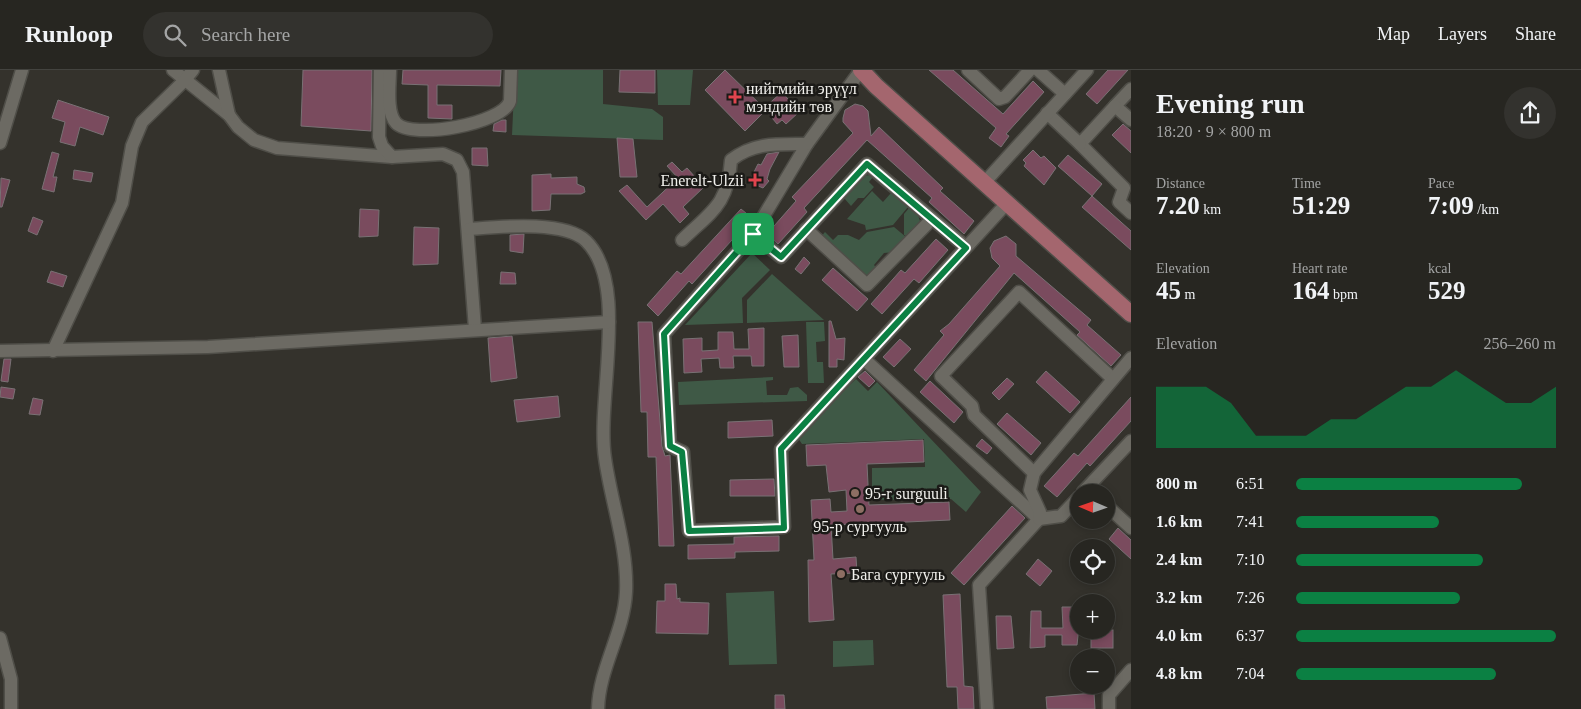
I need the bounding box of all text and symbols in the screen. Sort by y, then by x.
search box [143,12,493,57]
text: Runloop [25,21,113,47]
icon: search [161,21,189,49]
text: Search here [201,24,290,45]
text: Map [1377,24,1410,44]
text: Layers [1438,24,1487,44]
text: Share [1515,24,1556,44]
place label: нийгмийн эрүүл мэндийн төв [746,80,857,116]
button: share [1504,87,1556,139]
text: Evening run [1156,88,1305,119]
marker: нийгмийн эрүүл мэндийн төв [728,90,742,104]
text: 18:20 · 9 × 800 m [1156,123,1271,140]
place label: Enerelt-Ulzii [660,172,745,189]
marker: Enerelt-Ulzii [748,173,762,187]
text: Distance [1156,176,1205,191]
text: Time [1292,176,1321,191]
text: Pace [1428,176,1454,191]
text: 7.20 [1156,192,1200,219]
text: 51:29 [1292,192,1350,219]
text: 7:09 [1428,192,1474,219]
text: km [1200,202,1221,217]
text: /km [1474,202,1499,217]
pin [732,213,774,255]
icon: arrive [739,220,767,248]
text: Elevation [1156,261,1210,276]
text: Heart rate [1292,261,1348,276]
text: kcal [1428,261,1451,276]
text: 45 [1156,277,1181,304]
text: 164 [1292,277,1330,304]
text: 529 [1428,277,1466,304]
text: m [1181,287,1195,302]
text: bpm [1330,287,1358,302]
text: Elevation [1156,335,1217,352]
text: 256–260 m [1484,335,1556,352]
text: 800 m [1156,475,1197,492]
text: 6:51 [1236,475,1264,492]
north arrow [1070,484,1115,529]
map controls [1070,484,1115,694]
place label: 95-r surguuli [865,485,948,503]
marker: 95-r surguuli [849,487,861,499]
marker: 95-р сургууль [854,503,866,515]
text: 1.6 km [1156,513,1202,530]
text: 7:41 [1236,513,1264,530]
place label: 95-р сургууль [813,518,907,536]
button: locate [1070,539,1115,584]
text: 2.4 km [1156,551,1202,568]
text: 7:10 [1236,551,1264,568]
place label: Бага сургууль [851,566,945,584]
marker: Бага сургууль [835,568,847,580]
text: 3.2 km [1156,589,1202,606]
text: 7:26 [1236,589,1264,606]
button: + [1070,594,1115,639]
text: 4.0 km [1156,627,1202,644]
text: 6:37 [1236,627,1264,644]
button: − [1070,649,1115,694]
text: 4.8 km [1156,665,1202,682]
text: 7:04 [1236,665,1264,682]

